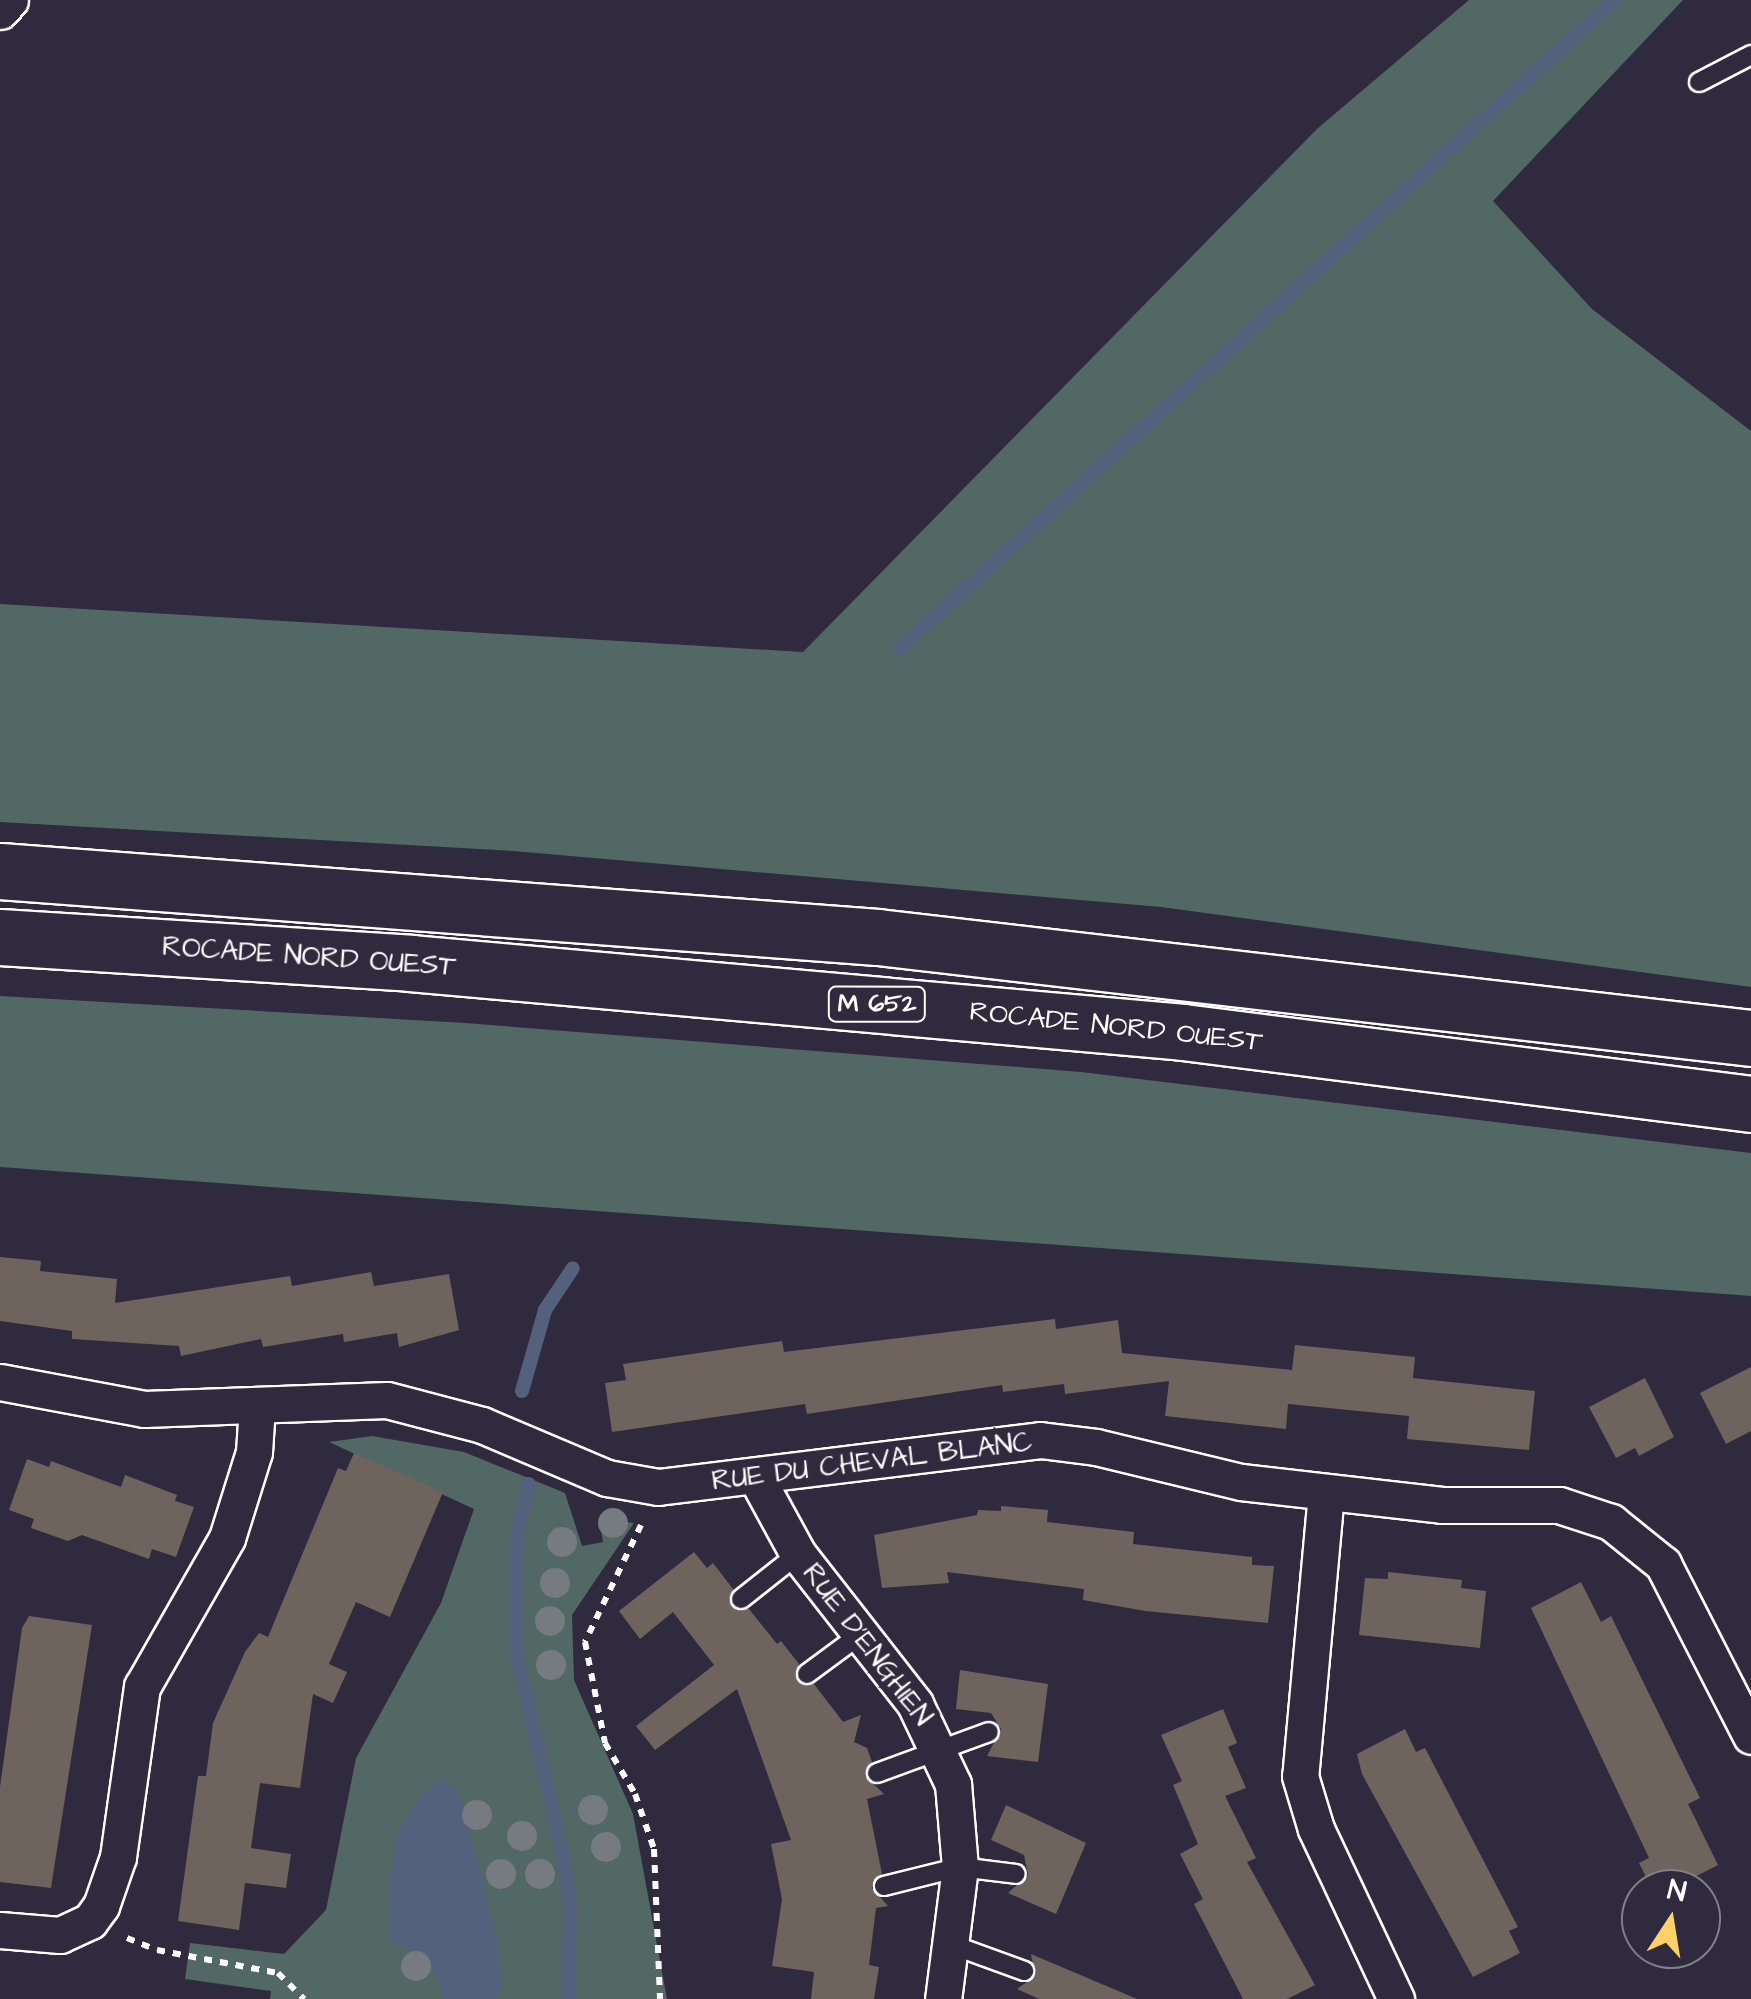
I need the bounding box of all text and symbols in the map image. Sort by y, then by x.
street label: ROCADE NORD OUEST [161,930,457,984]
road number: M 652 [827,984,927,1024]
street label: ROCADE NORD OUEST [968,995,1264,1059]
street label: RUE DU CHEVAL BLANC [710,1426,1034,1498]
street label: RUE D'ENGHIEN [795,1557,939,1733]
north arrow [1621,1869,1721,1969]
text: N [1664,1870,1690,1912]

